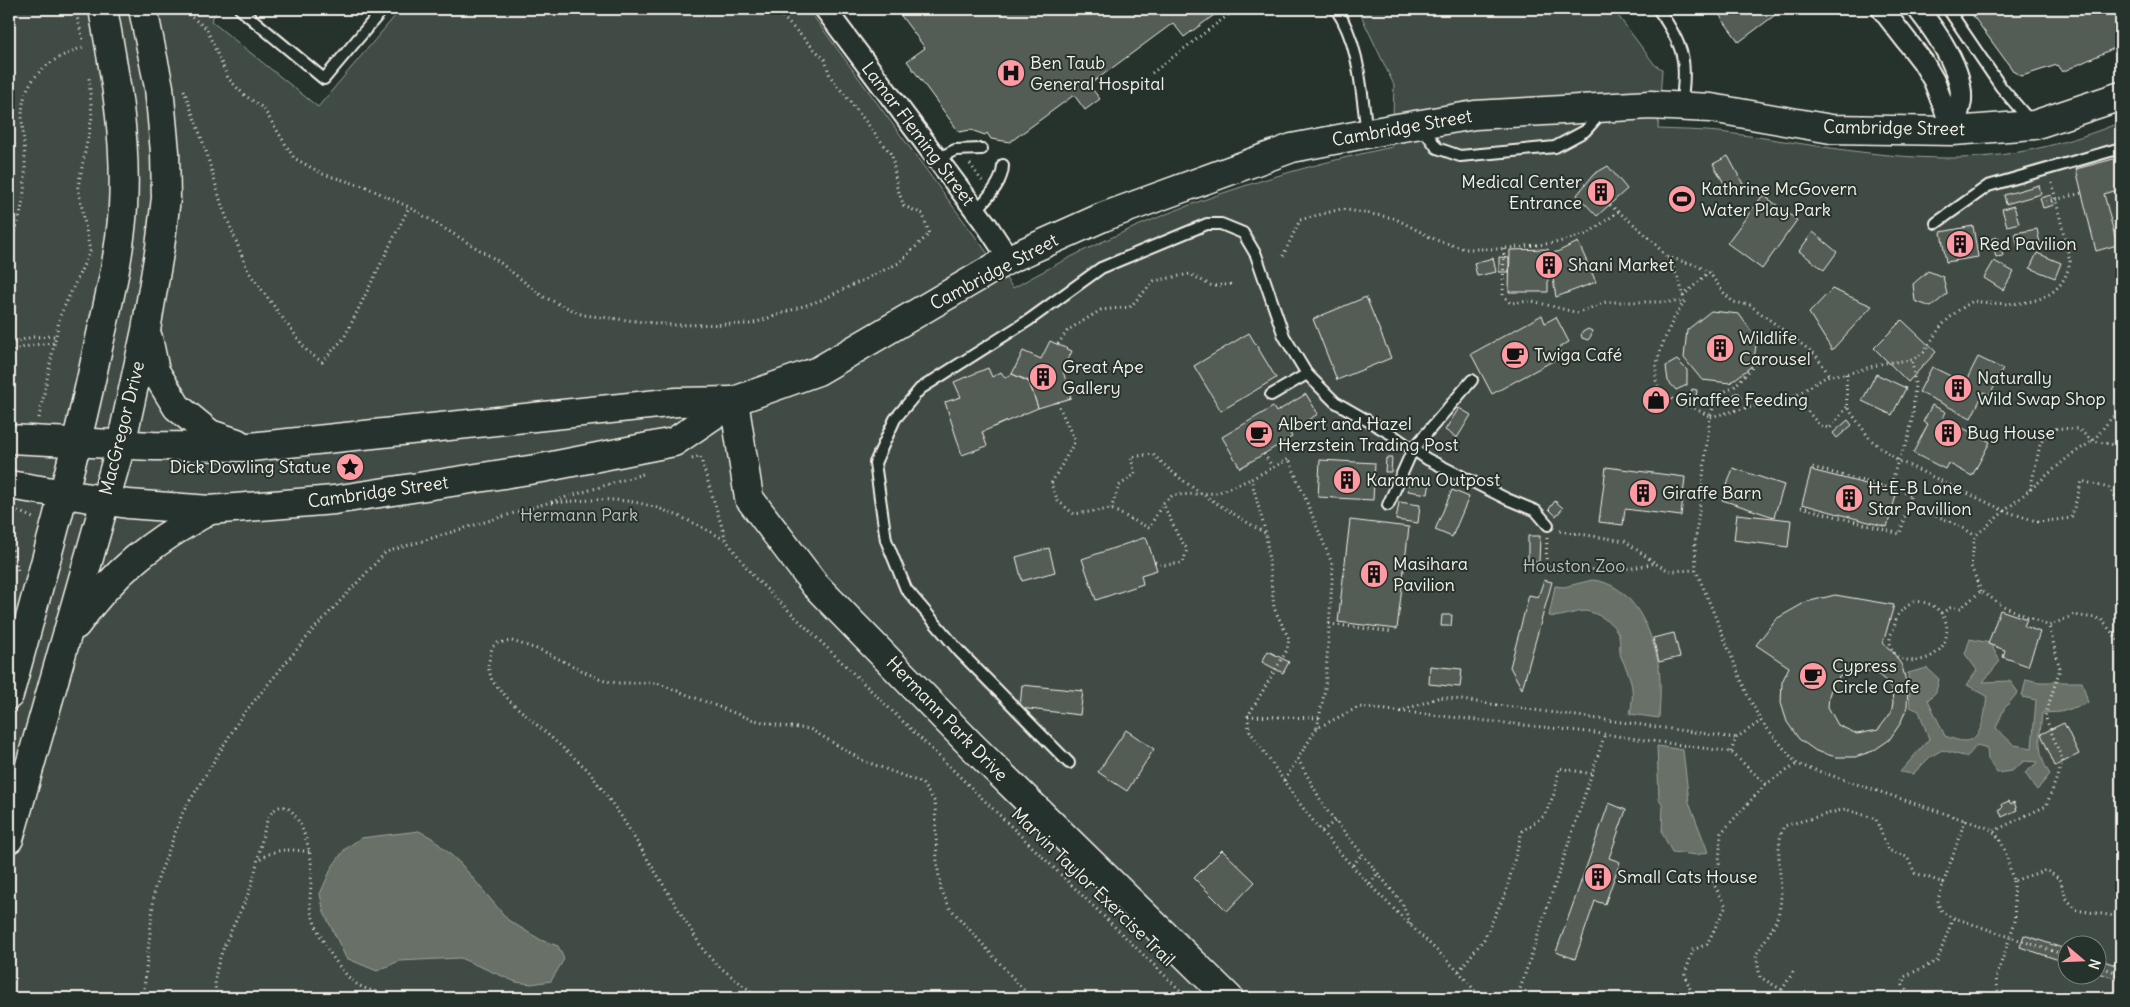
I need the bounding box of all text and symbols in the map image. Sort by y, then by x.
place label: Ben Taub General Hospital [1030,51,1164,95]
street label: Lamar Fleming Street [857,57,980,210]
hospital icon: Ben Taub General Hospital [996,58,1026,88]
street label: Cambridge Street [1330,104,1474,151]
street label: Cambridge Street [1823,115,1965,140]
place label: Medical Center Entrance [1461,170,1583,214]
building icon: Medical Center Entrance [1586,177,1616,207]
place label: Kathrine McGovern Water Play Park [1701,177,1857,221]
sports icon: Kathrine McGovern Water Play Park [1667,184,1697,214]
street label: Cambridge Street [926,228,1062,315]
building icon: Red Pavilion [1945,229,1975,259]
place label: Red Pavilion [1979,232,2077,255]
building icon: Shani Market [1534,250,1564,280]
place label: Shani Market [1568,253,1674,276]
place label: Wildlife Carousel [1739,326,1811,370]
building icon: Wildlife Carousel [1705,333,1735,363]
cafe icon: Twiga Café [1500,340,1530,370]
place label: Twiga Café [1534,343,1622,366]
place label: Great Ape Gallery [1062,355,1144,399]
street label: MacGregor Drive [94,358,149,497]
building icon: Great Ape Gallery [1028,362,1058,392]
place label: Naturally Wild Swap Shop [1977,366,2106,410]
building icon: Naturally Wild Swap Shop [1943,373,1973,403]
shop icon: Giraffee Feeding [1641,385,1671,415]
place label: Giraffee Feeding [1675,388,1808,411]
place label: Albert and Hazel Herzstein Trading Post [1278,412,1459,456]
building icon: Bug House [1933,418,1963,448]
cafe icon: Albert and Hazel Herzstein Trading Post [1244,419,1274,449]
place label: Bug House [1967,421,2055,444]
place icon: Dick Dowling Statue [335,452,365,482]
place label: Dick Dowling Statue [170,455,331,478]
building icon: Karamu Outpost [1332,465,1362,495]
place label: Karamu Outpost [1366,468,1500,491]
street label: Cambridge Street [306,470,450,513]
place label: H-E-B Lone Star Pavillion [1868,476,1972,520]
building icon: Giraffe Barn [1628,478,1658,508]
place label: Giraffe Barn [1662,481,1762,504]
building icon: H-E-B Lone Star Pavillion [1834,483,1864,513]
park label: Hermann Park [520,503,638,526]
place label: Masihara Pavilion [1393,552,1468,596]
park label: Houston Zoo [1523,554,1625,577]
building icon: Masihara Pavilion [1359,559,1389,589]
street label: Hermann Park Drive [882,651,1013,786]
place label: Cypress Circle Cafe [1832,654,1919,698]
cafe icon: Cypress Circle Cafe [1798,661,1828,691]
street label: Marvin Taylor Exercise Trail [1007,802,1180,971]
building icon: Small Cats House [1583,862,1613,892]
place label: Small Cats House [1617,865,1757,888]
north arrow [2058,934,2108,984]
text: N [2084,957,2104,972]

